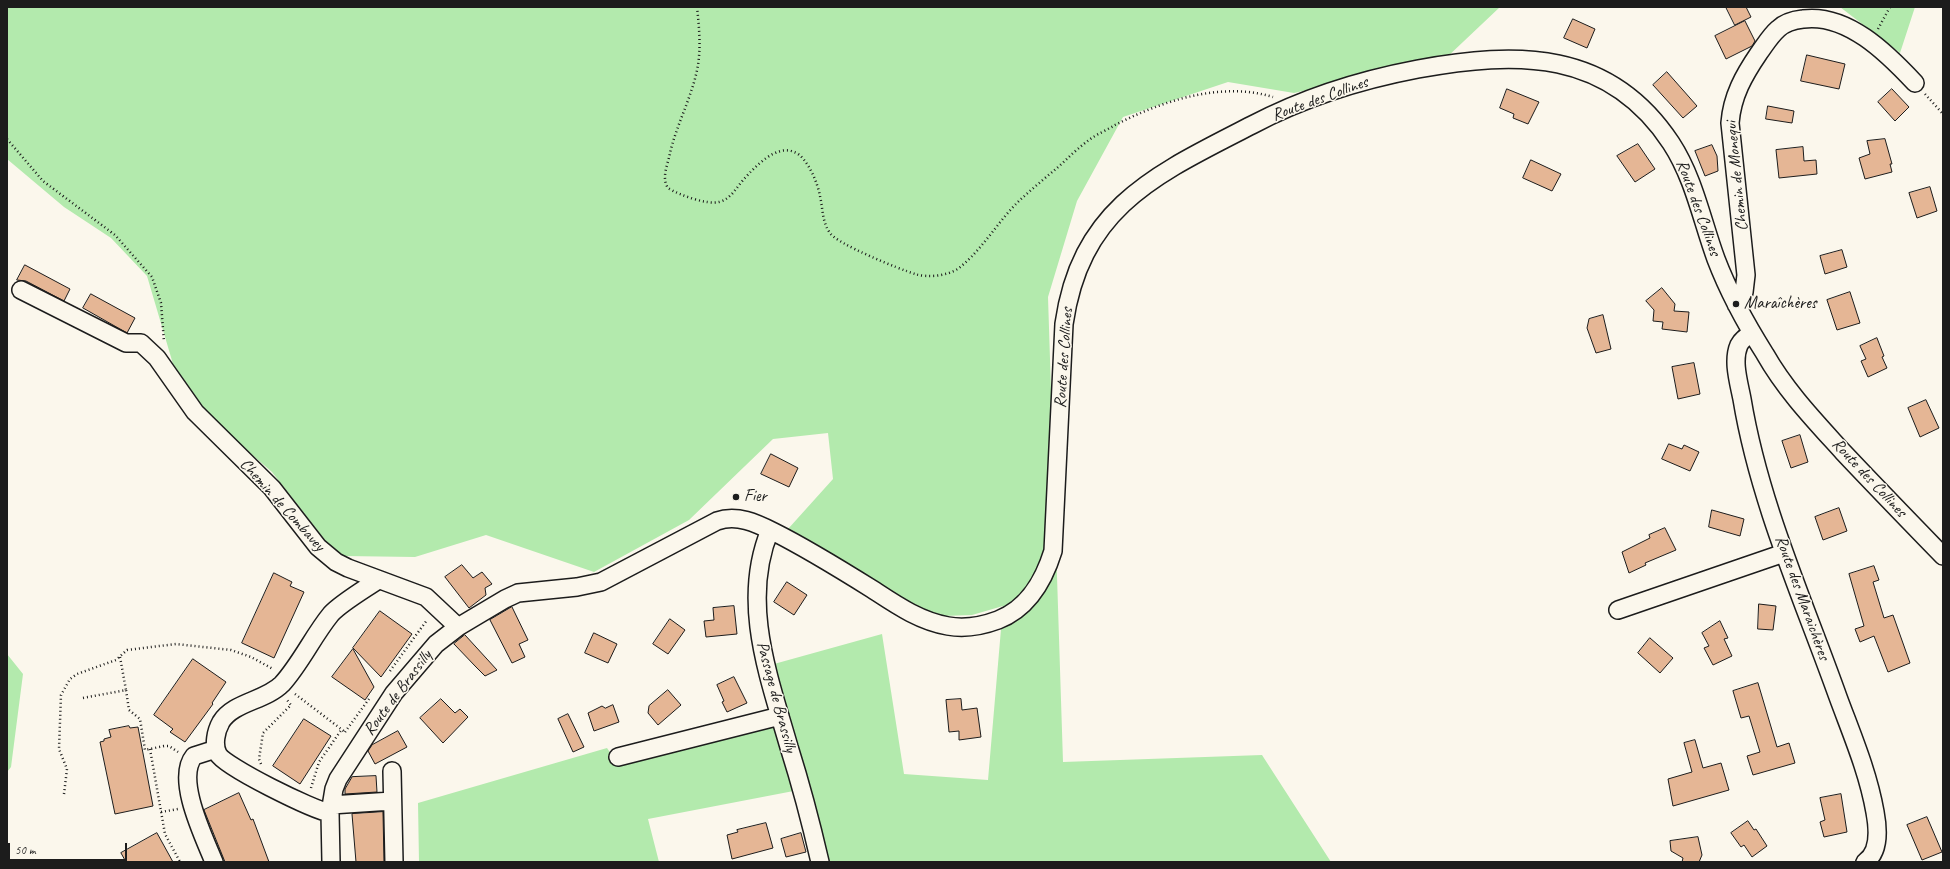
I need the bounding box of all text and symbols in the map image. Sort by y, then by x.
street label: Route des Collines [1269,72,1371,126]
street label: Chemin de Monequi [1721,120,1753,232]
street label: Route des Collines [1671,157,1725,259]
place label: Maraîchères [1744,294,1817,314]
marker: Maraîchères [1731,299,1741,309]
street label: Route des Collines [1050,307,1078,409]
street label: Route des Collines [1827,434,1911,522]
street label: Chemin de Combavey [235,454,329,556]
place label: Fier [744,487,767,507]
marker: Fier [731,492,741,502]
street label: Route des Maraichères [1770,533,1834,663]
street label: Passage de Brassilly [751,639,801,755]
street label: Route de Brassilly [359,646,437,740]
scale bar [10,835,129,861]
text: 50 m [15,842,35,858]

